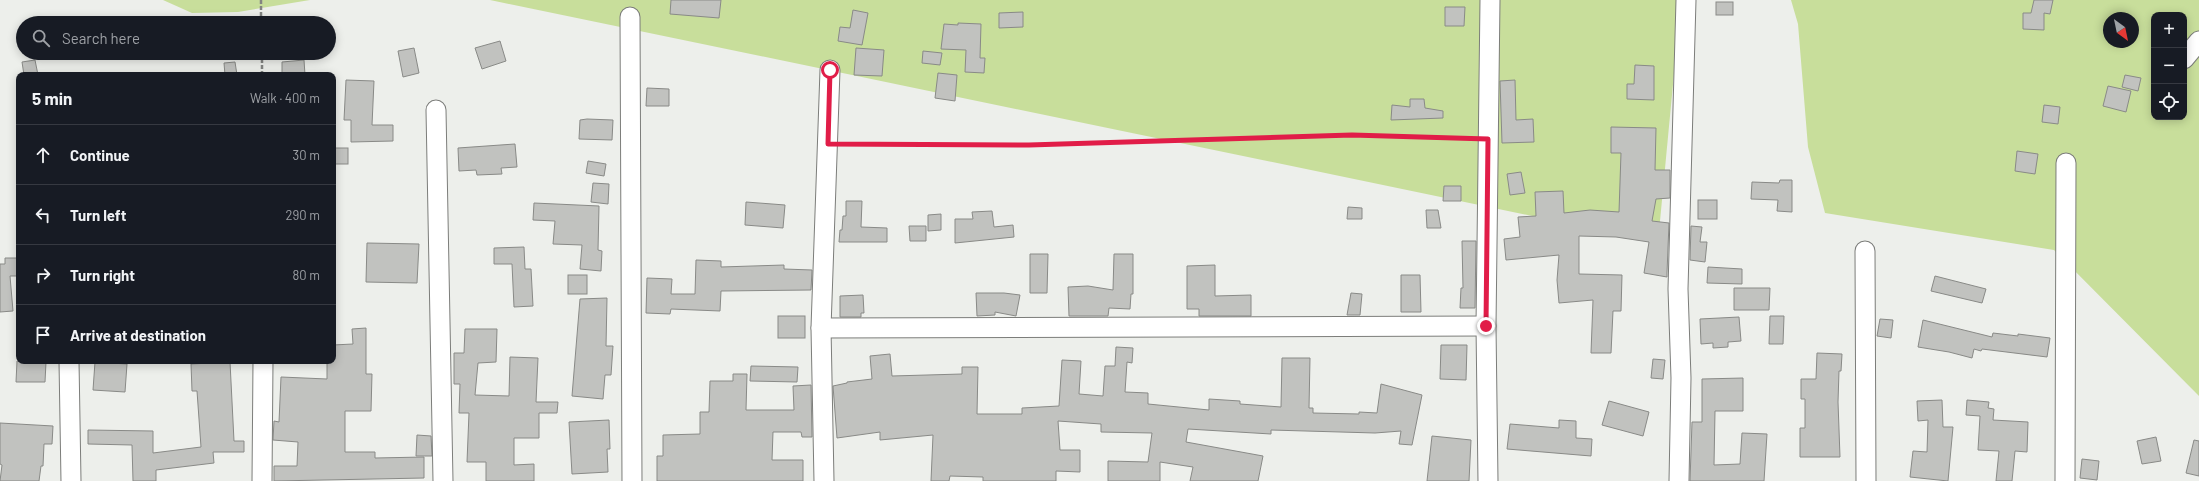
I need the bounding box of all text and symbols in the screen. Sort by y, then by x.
north arrow [2103,12,2139,48]
map controls [2151,12,2187,120]
button: + [2151,12,2187,48]
search box [16,16,336,60]
icon: search [30,27,52,49]
text: Search here [62,29,140,47]
button: − [2151,48,2187,84]
route start [821,61,839,79]
button: locate [2151,84,2187,120]
text: 5 min [32,88,72,108]
text: Walk · 400 m [250,90,320,106]
icon: ahead [32,144,54,166]
text: Continue [70,146,130,164]
text: 30 m [293,147,320,163]
icon: left [32,204,54,226]
text: Turn left [70,206,126,224]
text: 290 m [286,207,320,223]
icon: right [32,264,54,286]
text: Turn right [70,266,135,284]
text: 80 m [293,267,320,283]
route end [1477,317,1495,335]
icon: arrive [32,324,54,346]
text: Arrive at destination [70,326,206,344]

